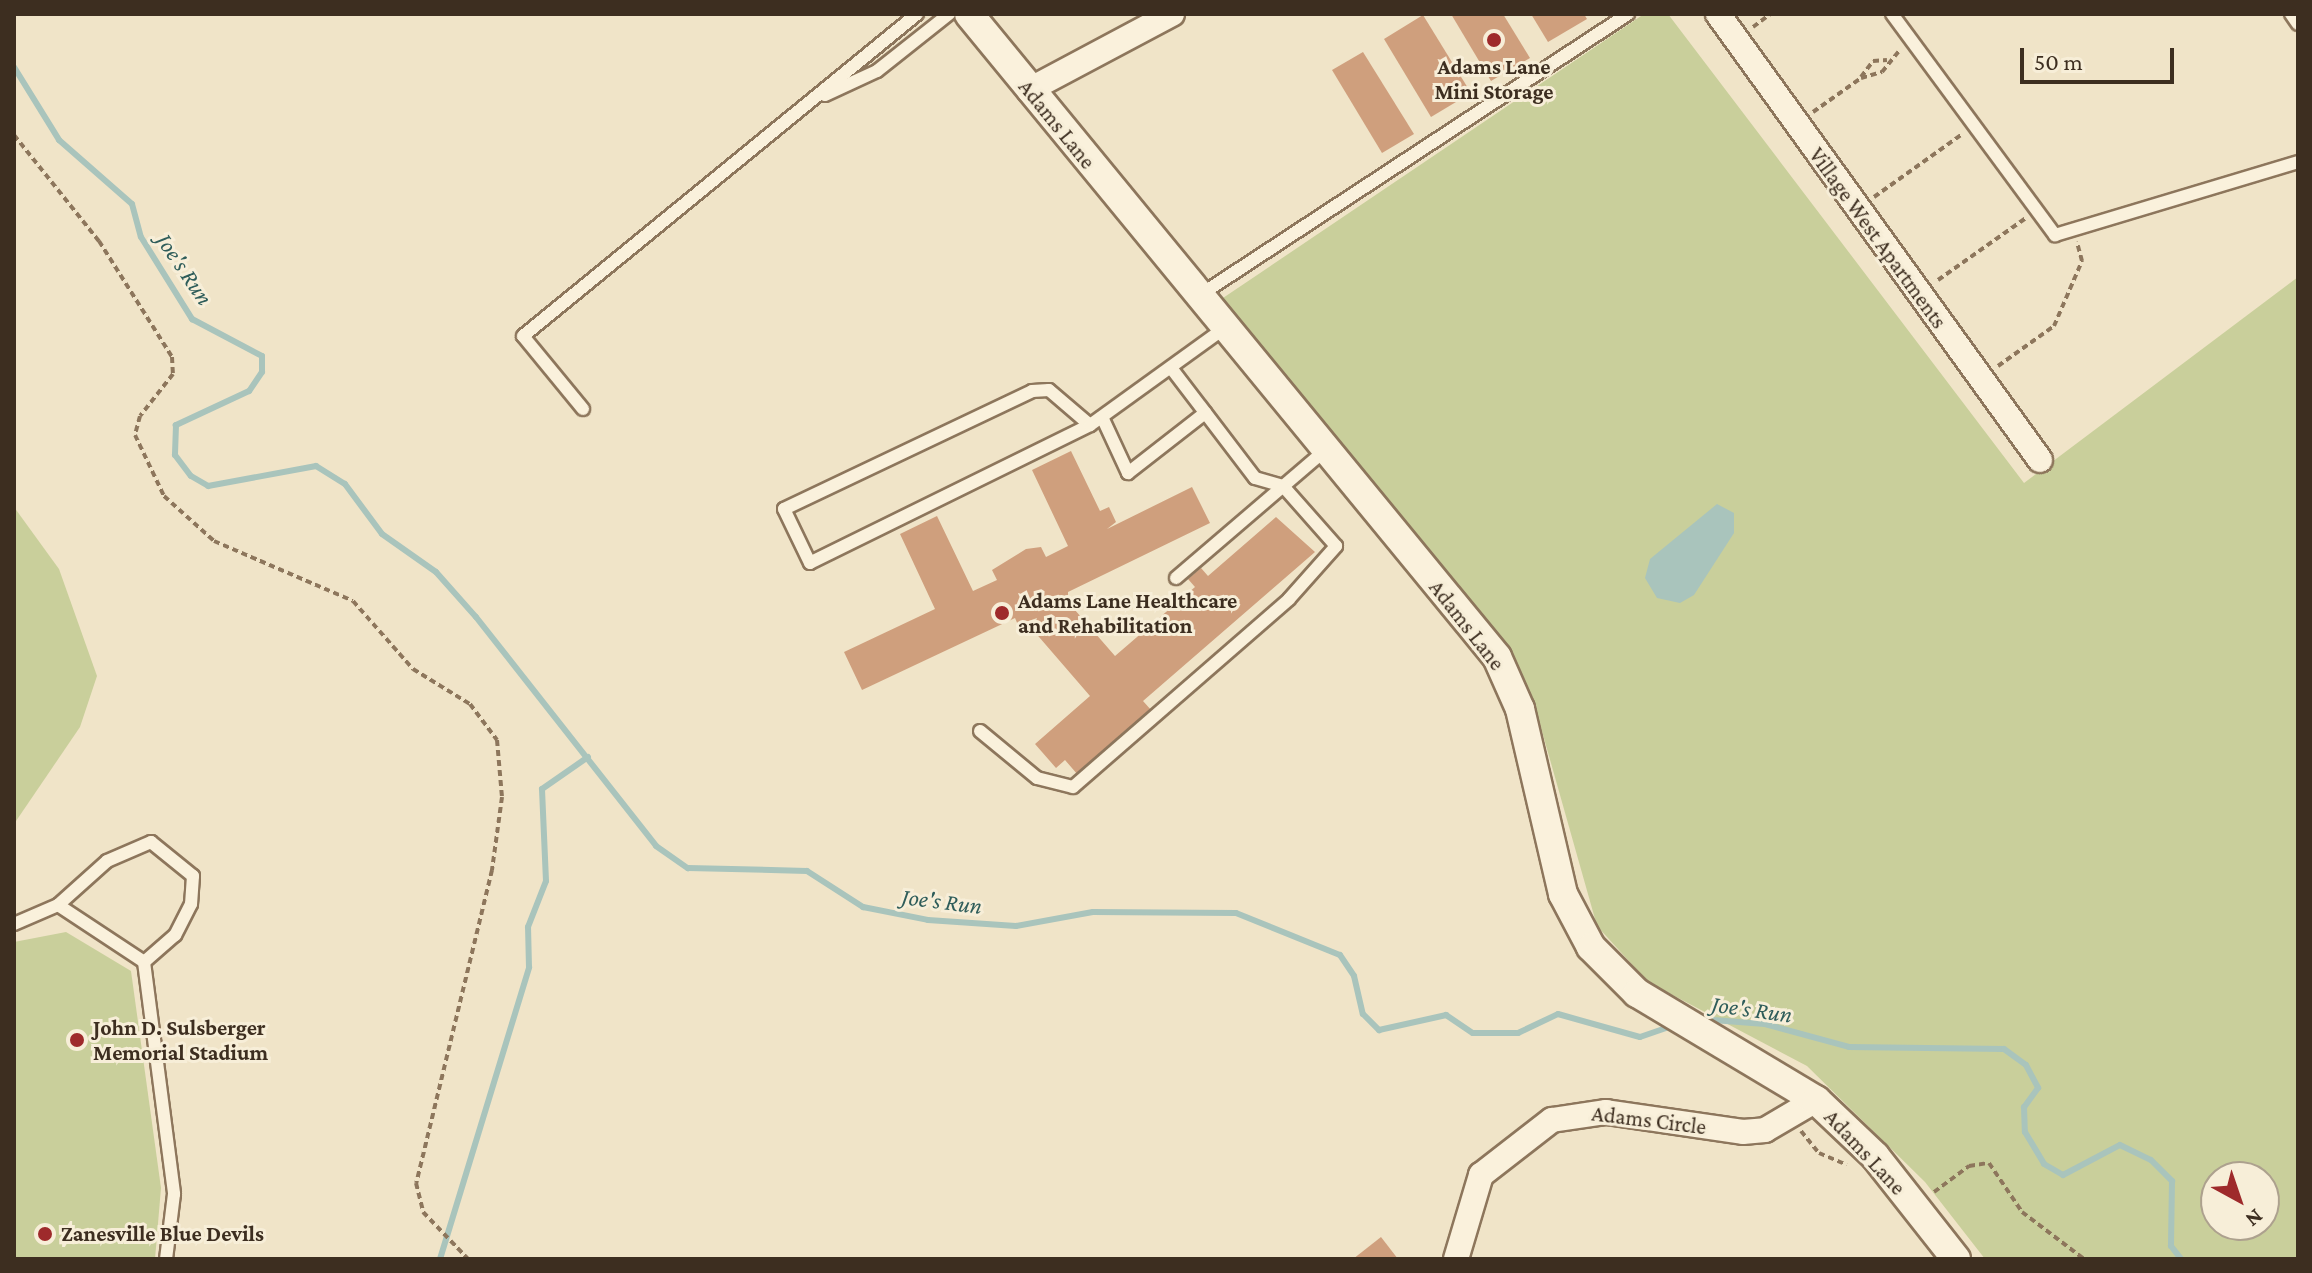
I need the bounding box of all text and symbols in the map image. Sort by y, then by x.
marker: Adams Lane Mini Storage [1485,31,1503,49]
scale bar [2024,32,2178,82]
text: 50 m [2034,48,2083,75]
place label: Adams Lane Mini Storage [1434,53,1554,104]
street label: Adams Lane [1013,74,1101,174]
street label: Village West Apartments [1803,142,1953,334]
water label: Joe's Run [150,227,220,311]
street label: Adams Lane [1424,575,1510,675]
place label: Adams Lane Healthcare and Rehabilitation [1018,587,1237,638]
marker: Adams Lane Healthcare and Rehabilitation [993,604,1011,622]
water label: Joe's Run [900,882,984,920]
water label: Joe's Run [1710,989,1794,1029]
place label: John D. Sulsberger Memorial Stadium [93,1014,268,1066]
marker: John D. Sulsberger Memorial Stadium [68,1031,86,1049]
street label: Adams Circle [1590,1100,1708,1140]
street label: Adams Lane [1819,1104,1911,1200]
north arrow [2200,1161,2280,1241]
text: N [2241,1204,2268,1233]
place label: Zanesville Blue Devils [61,1221,264,1247]
marker: Zanesville Blue Devils [36,1225,54,1243]

